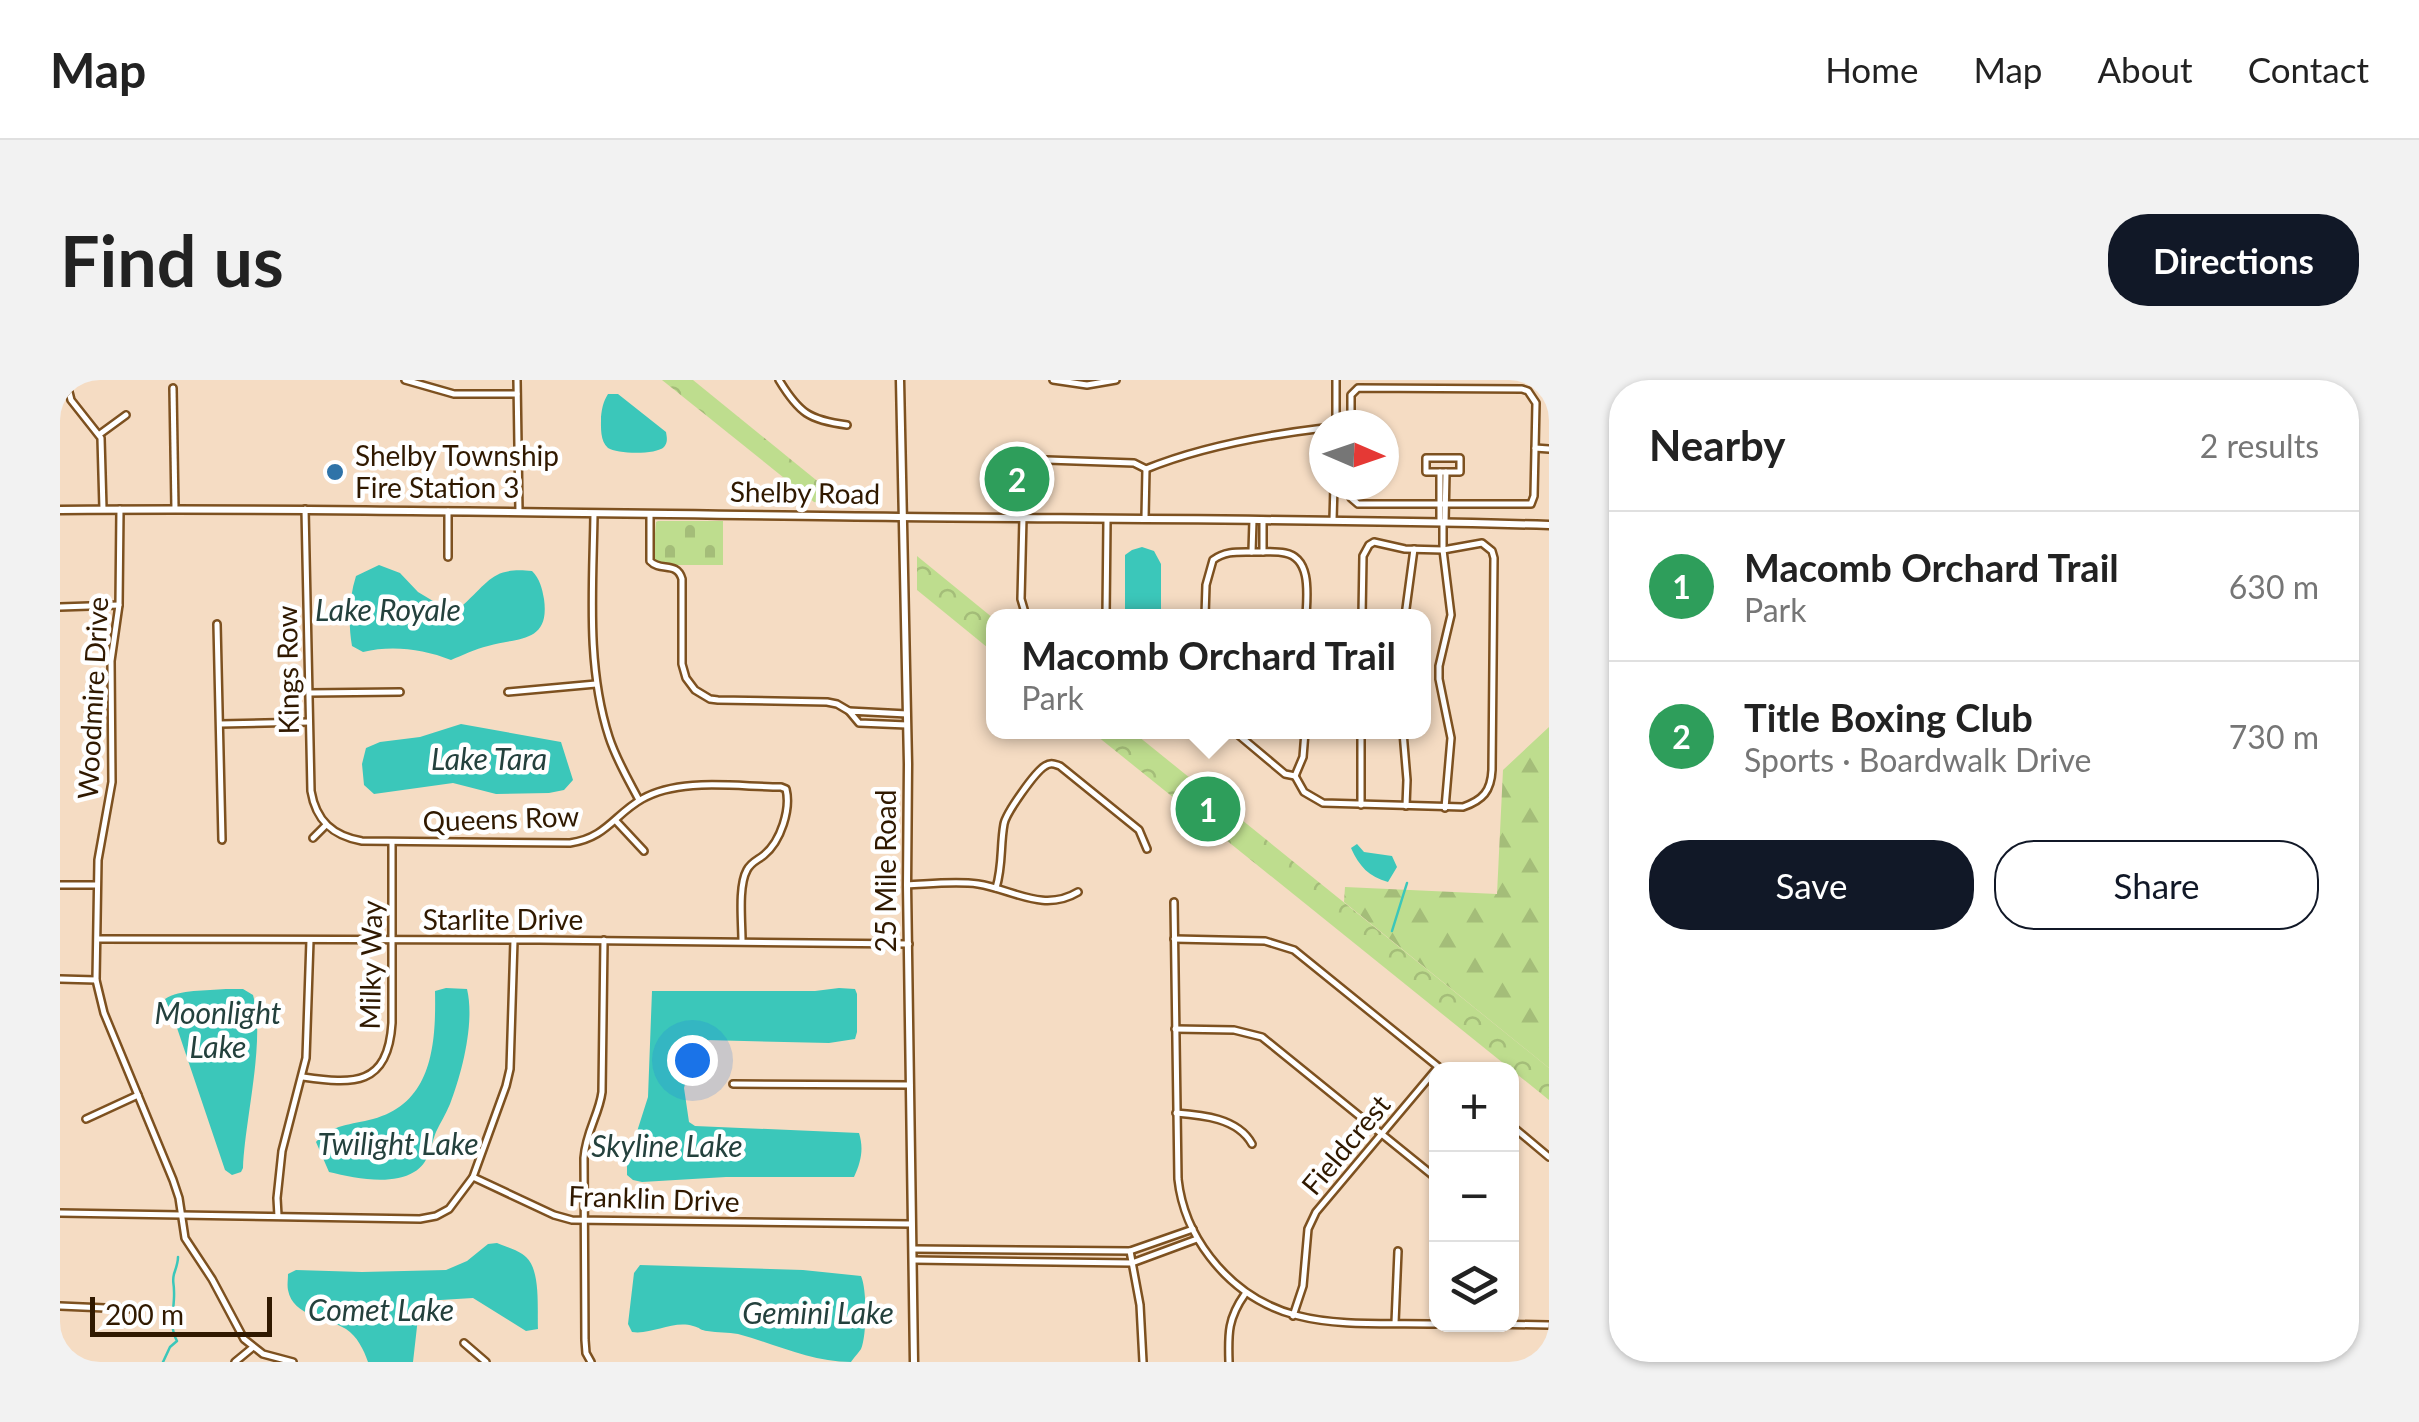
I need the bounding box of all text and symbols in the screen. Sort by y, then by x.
text: Map [50,41,146,98]
text: Home [1825,48,1918,90]
text: Map [1973,48,2042,90]
text: About [2097,48,2193,90]
text: Contact [2248,48,2369,90]
button: Directions [2108,214,2359,306]
text: Find us [60,218,284,302]
north arrow [1309,410,1399,500]
text: Nearby [1649,420,1786,470]
text: 2 results [2200,426,2319,465]
place label: Shelby Township Fire Station 3 [355,438,559,504]
pin: 2 [984,442,1050,516]
marker: Shelby Township Fire Station 3 [324,461,346,483]
street label: Shelby Road [730,474,880,510]
text: Macomb Orchard Trail [1744,544,2119,590]
text: 1 [1672,567,1691,606]
text: 630 m [2229,567,2319,606]
text: Park [1744,590,1807,629]
water label: Lake Royale [315,591,461,627]
street label: Woodmire Drive [70,596,114,800]
street label: Kings Row [269,605,305,735]
popup [986,609,1431,739]
text: Macomb Orchard Trail [1021,632,1396,678]
text: Park [1021,678,1084,717]
text: Title Boxing Club [1744,694,2033,740]
text: 2 [1672,717,1691,756]
text: 730 m [2229,717,2319,756]
water label: Lake Tara [431,740,547,776]
text: Sports · Boardwalk Drive [1744,740,2091,779]
pin: 1 [1176,772,1240,846]
street label: 25 Mile Road [868,790,902,952]
street label: Queens Row [422,798,580,838]
button: Save [1649,840,1974,930]
button: Share [1994,840,2319,930]
street label: Milky Way [352,899,388,1030]
street label: Starlite Drive [423,902,583,936]
water label: Moonlight Lake [155,994,282,1064]
your location [667,1035,718,1086]
map controls [1429,1062,1519,1332]
button: + [1429,1062,1519,1152]
street label: Fieldcrest [1294,1088,1397,1201]
water label: Twilight Lake [317,1125,479,1161]
water label: Skyline Lake [591,1127,743,1163]
button: − [1429,1152,1519,1242]
street label: Franklin Drive [568,1178,740,1218]
button: layers [1429,1242,1519,1332]
water label: Comet Lake [308,1291,454,1327]
scale bar [90,1292,272,1336]
water label: Gemini Lake [742,1294,894,1330]
text: 200 m [105,1297,184,1331]

